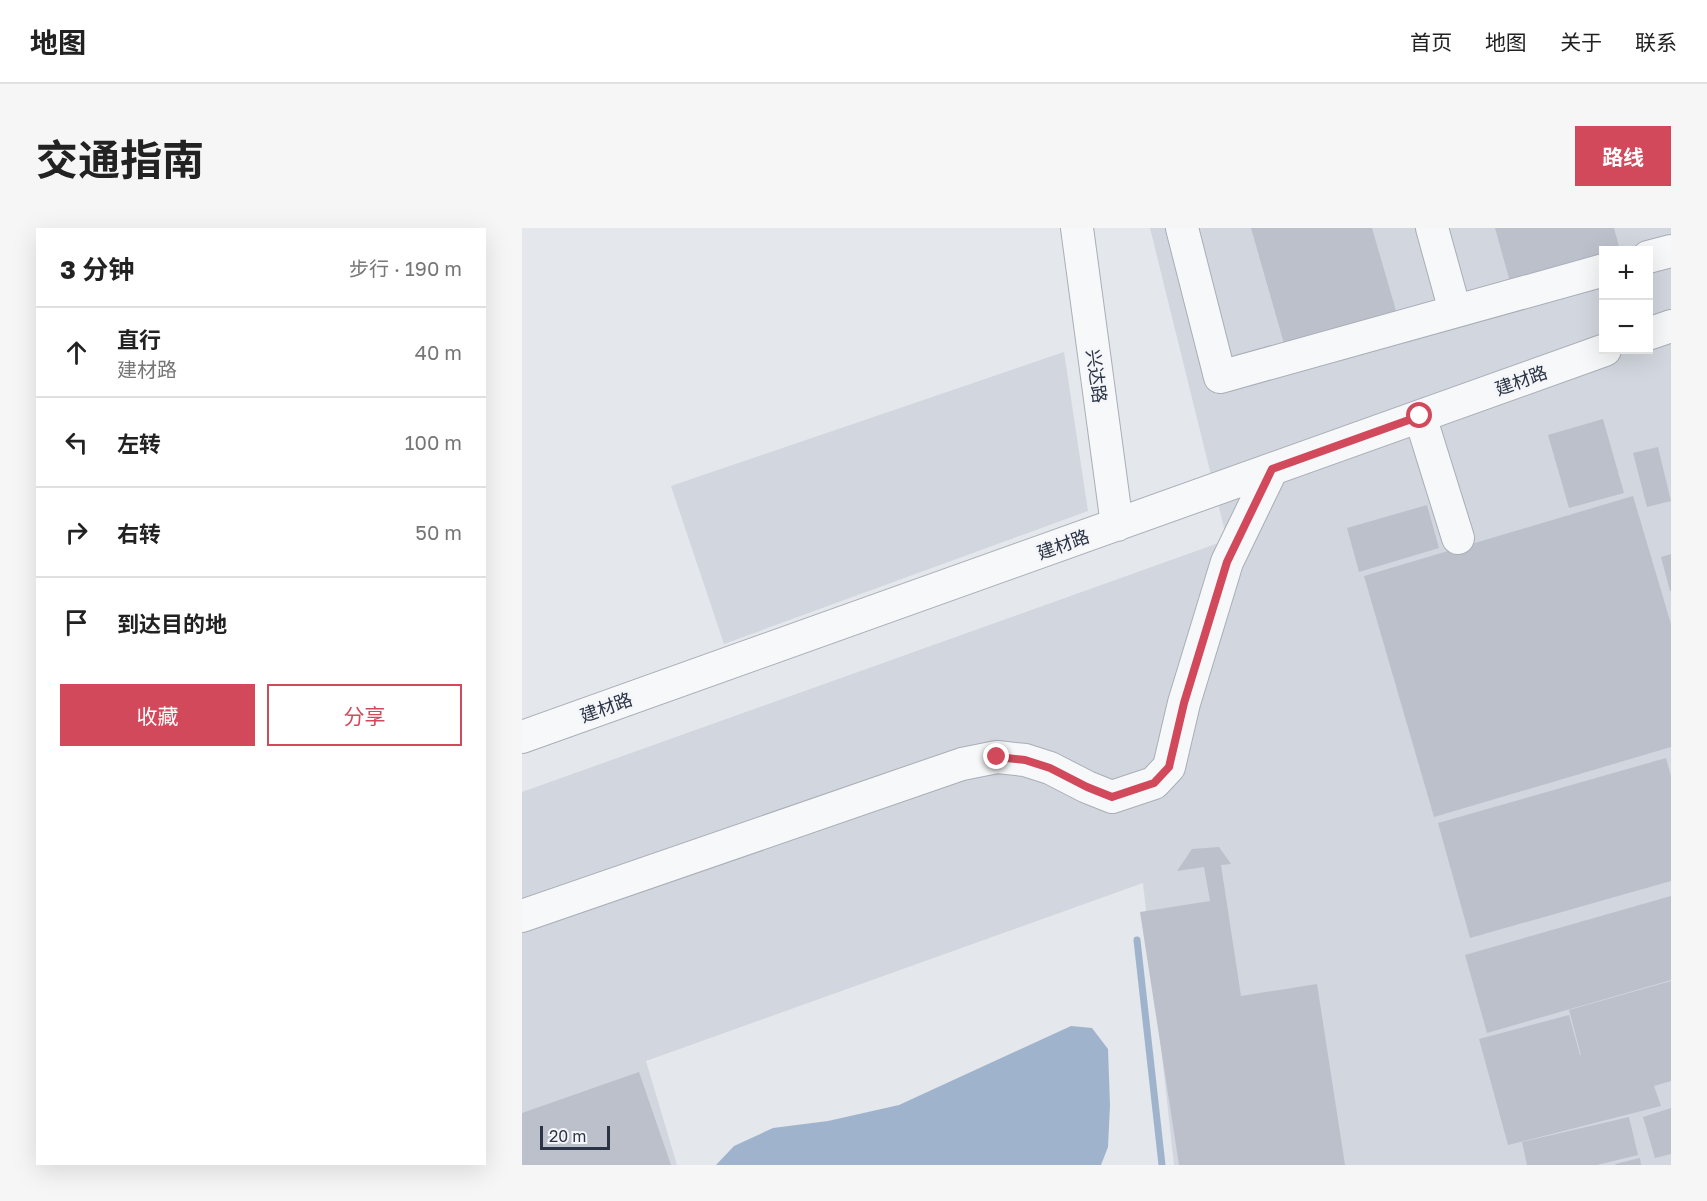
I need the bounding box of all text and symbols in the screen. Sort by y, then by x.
text: 地图 [30,26,86,59]
text: 首页 [1410,29,1452,55]
text: 地图 [1485,29,1527,55]
text: 关于 [1560,29,1602,55]
text: 联系 [1635,29,1677,55]
button: 路线 [1575,126,1671,186]
text: 交通指南 [36,134,204,184]
map controls [1599,246,1653,354]
button: + [1599,246,1653,300]
text: 3 分钟 [60,254,134,285]
text: 步行 · 190 m [349,256,462,280]
button: − [1599,300,1653,354]
text: 直行 [117,326,161,353]
icon: ahead [60,336,93,369]
text: 40 m [415,340,462,364]
street label: 兴达路 [1082,348,1112,404]
text: 建材路 [117,357,177,381]
street label: 建材路 [1492,360,1550,400]
route start [1406,402,1432,428]
icon: left [60,426,93,459]
text: 左转 [117,430,161,457]
text: 100 m [405,430,462,454]
icon: right [60,516,93,549]
text: 右转 [117,520,161,547]
text: 50 m [415,520,462,544]
street label: 建材路 [1034,524,1092,564]
icon: arrive [60,606,93,639]
text: 到达目的地 [117,610,227,637]
button: 收藏 [60,684,255,746]
button: 分享 [267,684,462,746]
street label: 建材路 [577,687,635,727]
route end [983,743,1009,769]
scale bar [540,1123,610,1150]
text: 20 m [549,1126,586,1146]

